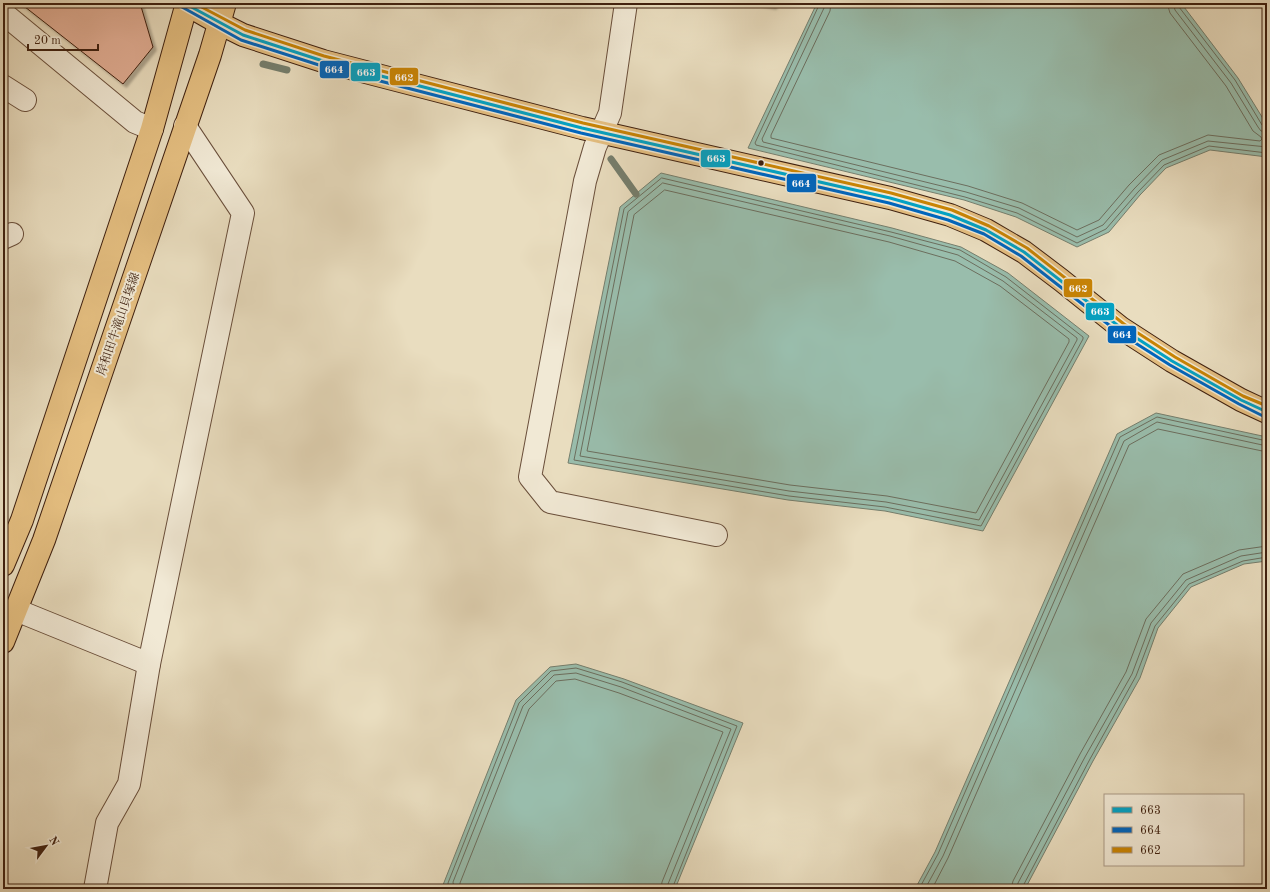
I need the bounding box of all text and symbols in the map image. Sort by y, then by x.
scale bar [28,26,98,52]
text: 20 m [34,35,61,47]
line badge: 664 [319,60,350,79]
line badge: 663 [350,62,381,82]
text: 664 [324,65,344,76]
line badge: 662 [389,67,419,86]
text: 663 [356,68,376,79]
text: 662 [394,73,414,84]
line badge: 663 [700,149,731,168]
text: 663 [706,154,726,165]
unlabelled marker [756,158,766,168]
line badge: 664 [786,173,817,193]
text: 664 [791,179,811,190]
street label: 岸和田牛滝山貝塚線 [94,271,142,377]
line badge: 662 [1063,278,1093,298]
text: 662 [1068,284,1088,295]
line badge: 663 [1085,302,1115,321]
text: 663 [1090,307,1110,318]
line badge: 664 [1107,325,1137,344]
text: 664 [1112,330,1132,341]
legend [1104,794,1244,866]
text: 663 [1140,805,1161,817]
text: 664 [1140,825,1161,837]
north arrow [26,826,66,866]
text: N [46,835,60,848]
text: 662 [1140,845,1161,857]

